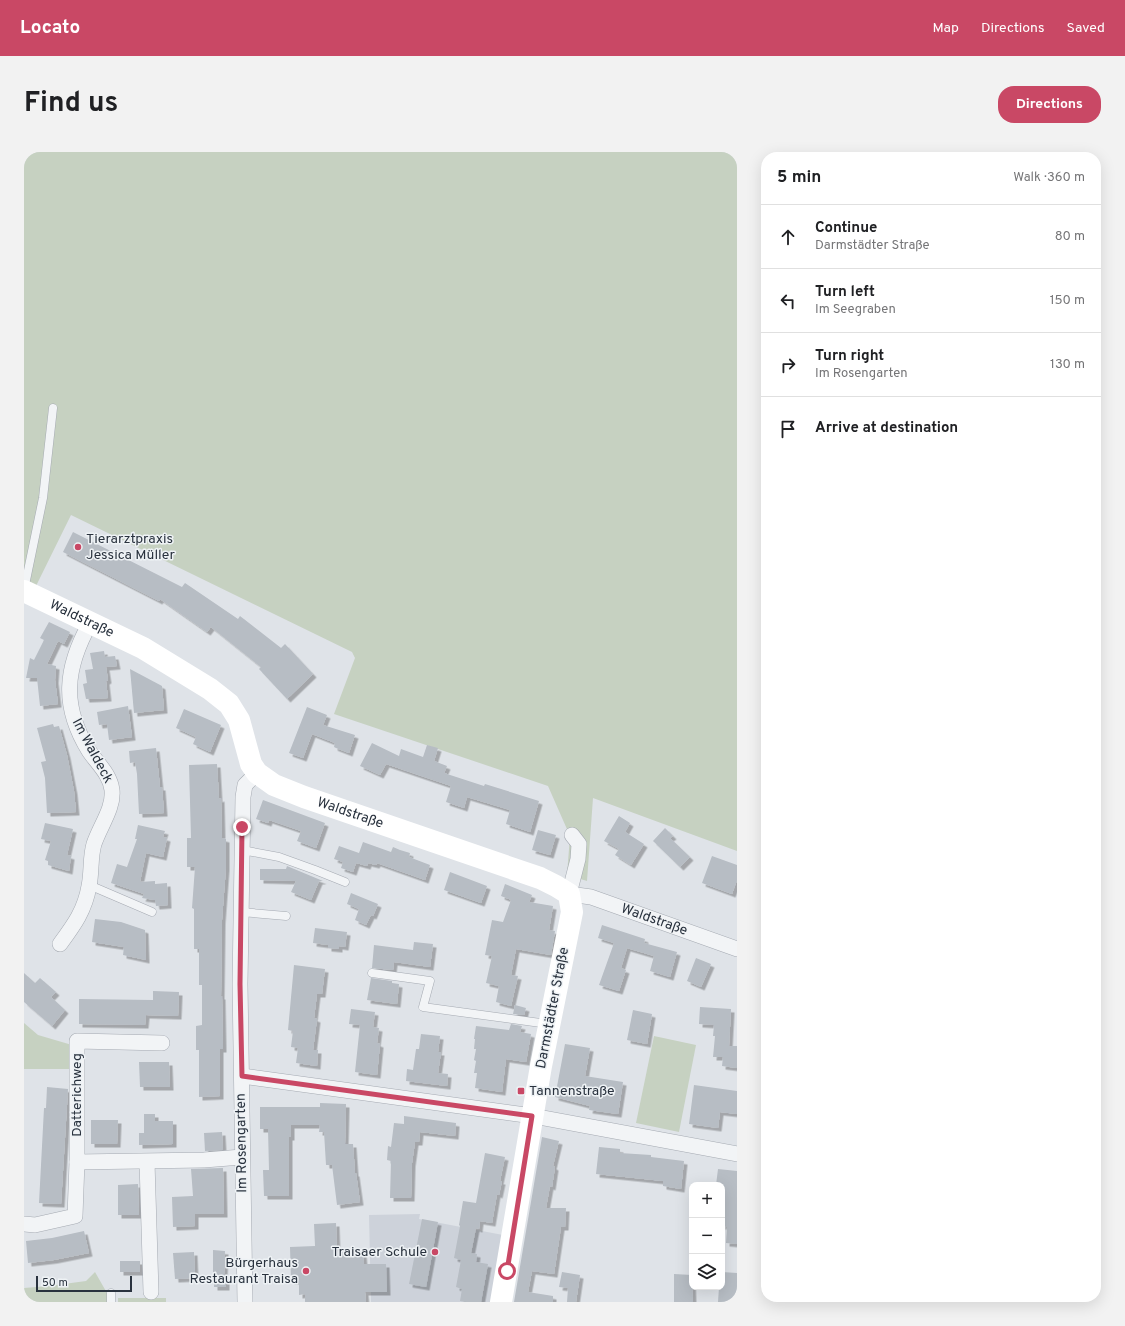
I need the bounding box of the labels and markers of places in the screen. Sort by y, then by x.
place label: Tierarztpraxis Jessica Müller [86,531,175,564]
marker: Tierarztpraxis Jessica Müller [73,542,83,552]
place label: Tannenstraße [529,1083,614,1100]
marker: Tannenstraße [516,1086,526,1096]
place label: Traisaer Schule [331,1244,427,1261]
marker: Traisaer Schule [430,1247,440,1257]
place label: Bürgerhaus Restaurant Traisa [190,1255,298,1288]
marker: Bürgerhaus Restaurant Traisa [301,1266,311,1276]

